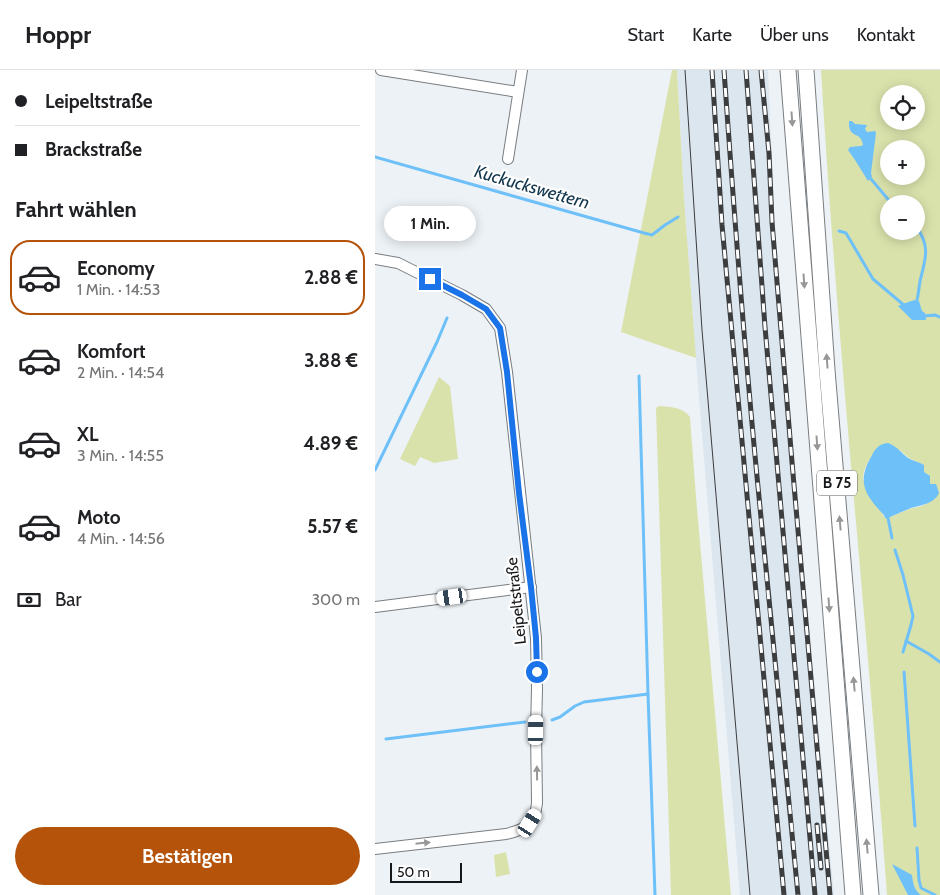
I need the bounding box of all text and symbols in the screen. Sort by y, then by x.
text: Hoppr [25,20,91,49]
text: Start [628,24,664,46]
text: Karte [692,24,732,46]
text: Über uns [760,24,829,46]
text: Kontakt [857,24,915,46]
map controls [880,85,925,240]
button: locate [880,85,925,130]
text: Leipeltstraße [45,90,153,113]
one-way arrow [788,111,796,127]
text: Brackstraße [45,138,142,161]
button: + [880,140,925,185]
water label: Kuckuckswettern [472,160,592,214]
button: − [880,195,925,240]
text: Fahrt wählen [15,196,137,223]
callout: 1 Min. [384,206,476,242]
text: 1 Min. [411,214,449,233]
icon: car [17,255,62,300]
text: Economy [77,257,155,280]
text: 2.88 € [304,266,358,289]
route end [419,268,441,290]
one-way arrow [801,273,809,289]
text: 1 Min. · 14:53 [77,280,160,299]
icon: car [17,338,62,383]
text: Komfort [77,340,146,363]
text: 3.88 € [304,349,358,372]
one-way arrow [822,352,830,368]
text: 2 Min. · 14:54 [77,363,164,382]
icon: car [17,421,62,466]
text: XL [77,423,98,446]
text: 4.89 € [303,432,358,455]
one-way arrow [813,435,821,451]
text: 3 Min. · 14:55 [77,446,164,465]
road number: B 75 [817,470,857,496]
icon: car [17,504,62,549]
text: Moto [77,506,121,529]
one-way arrow [836,514,844,530]
text: 5.57 € [307,515,358,538]
text: 4 Min. · 14:56 [77,529,165,548]
street label: Leipeltstraße [502,556,530,646]
icon: cash [15,586,43,614]
car [436,587,467,607]
text: Bar [55,588,81,611]
text: 300 m [311,590,360,609]
one-way arrow [826,597,834,613]
route start [526,661,548,683]
one-way arrow [849,676,857,692]
car [528,715,543,745]
one-way arrow [532,764,540,780]
car [515,806,544,840]
button: Bestätigen [15,827,360,885]
one-way arrow [863,838,871,854]
one-way arrow [416,839,432,847]
scale bar [390,860,463,883]
text: 50 m [397,863,430,881]

